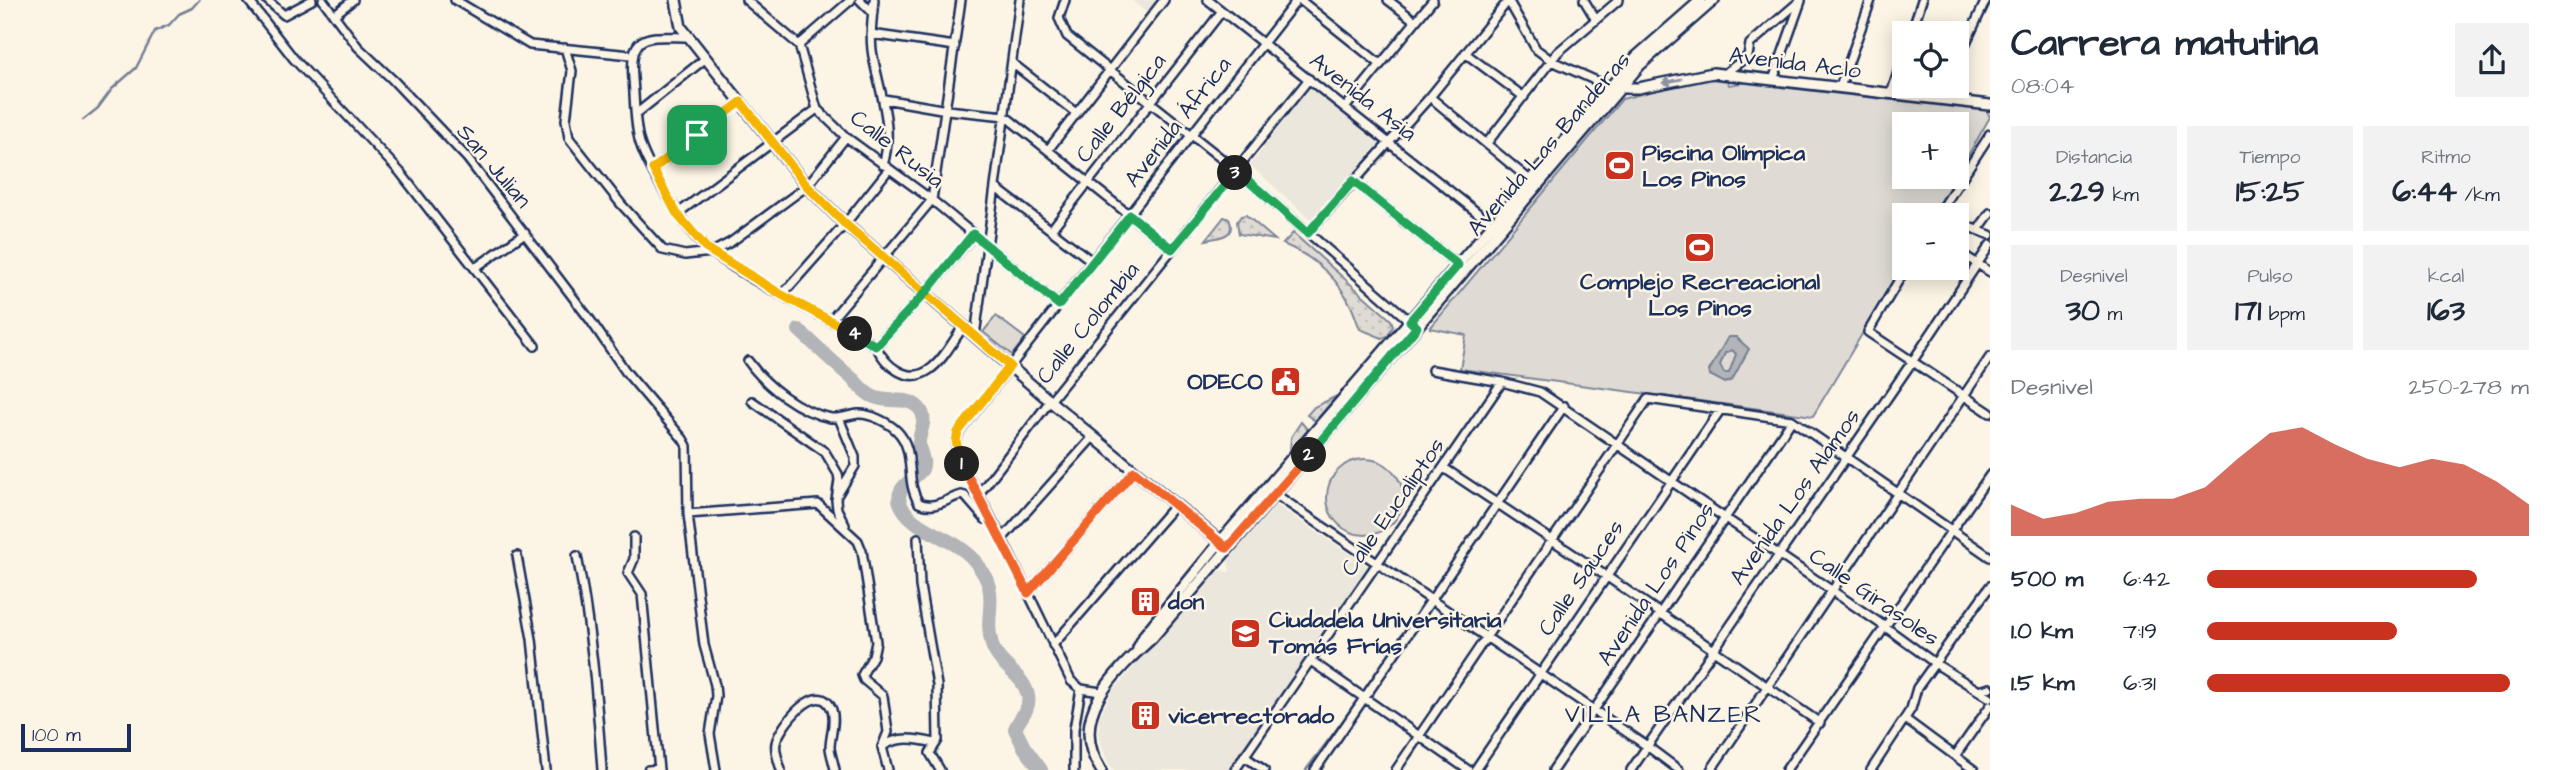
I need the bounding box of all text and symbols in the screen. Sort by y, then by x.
text: Carrera matutina [2011,18,2318,70]
map controls [1892,21,1969,280]
button: locate [1892,21,1969,98]
button: share [2455,23,2529,97]
street label: Avenida Aclo [1727,39,1863,87]
street label: Avenida Asia [1303,45,1424,149]
street label: Avenida Las Banderas [1460,45,1638,243]
street label: Calle Bélgica [1068,46,1175,170]
street label: Avenida África [1117,50,1239,194]
text: 08:04 [2011,70,2074,102]
one-way arrow [1661,76,1683,87]
street label: Calle Rusia [843,102,951,196]
pin [667,105,727,165]
button: + [1892,112,1969,189]
icon: arrive [678,116,716,154]
street label: San Julian [449,117,539,215]
place label: Piscina Olímpica Los Pinos [1642,137,1805,195]
text: Distancia [2056,144,2132,171]
text: Tiempo [2239,144,2301,171]
text: Ritmo [2421,144,2471,171]
sports icon: Piscina Olímpica Los Pinos [1602,149,1636,183]
pin: 3 [1218,156,1252,190]
text: 3 [1230,159,1239,186]
text: 2.29 [2049,171,2105,213]
text: 15:25 [2236,171,2304,213]
text: 6:44 [2392,171,2457,213]
text: km [2105,182,2139,209]
text: /km [2457,182,2500,209]
button: − [1892,203,1969,280]
sports icon: Complejo Recreacional Los Pinos [1683,231,1717,265]
street label: Calle Colombia [1029,255,1147,391]
text: Desnivel [2060,263,2128,290]
text: Pulso [2248,263,2292,290]
text: kcal [2428,263,2464,290]
place label: Complejo Recreacional Los Pinos [1580,266,1821,324]
text: 30 [2066,290,2100,332]
text: 171 [2235,290,2261,332]
text: 163 [2427,290,2465,332]
text: m [2100,301,2122,328]
text: bpm [2261,301,2305,328]
pin: 4 [838,316,872,352]
text: 4 [848,320,861,347]
public building icon: ODECO [1269,365,1303,399]
place label: ODECO [1187,366,1264,398]
text: Desnivel [2011,371,2093,403]
text: 250–278 m [2409,371,2529,403]
street label: Avenida Los Alamos [1722,402,1868,592]
street label: Calle Eucaliptos [1333,431,1453,583]
pin: 2 [1292,438,1326,472]
text: 2 [1303,441,1314,468]
pin: 1 [944,447,979,482]
text: 1 [960,450,963,477]
street label: Avenida Los Pinos [1589,496,1723,672]
street label: Calle Sauces [1530,514,1632,642]
street label: Calle Girasoles [1802,540,1946,654]
text: 500 m [2011,563,2083,595]
text: 6:42 [2123,563,2170,595]
building icon: don [1128,585,1162,619]
place label: don [1167,586,1205,618]
place label: Ciudadela Universitaria Tomás Frías [1268,604,1502,662]
text: 1.0 km [2011,615,2073,647]
text: 7:19 [2123,615,2157,647]
school or university icon: Ciudadela Universitaria Tomás Frías [1229,616,1263,650]
text: 1.5 km [2011,667,2075,699]
text: 6:31 [2123,667,2156,699]
district label: VILLA BANZER [1565,698,1763,732]
building icon: vicerrectorado [1128,699,1162,733]
place label: vicerrectorado [1168,700,1334,732]
scale bar [21,721,131,753]
text: 100 m [32,722,81,749]

